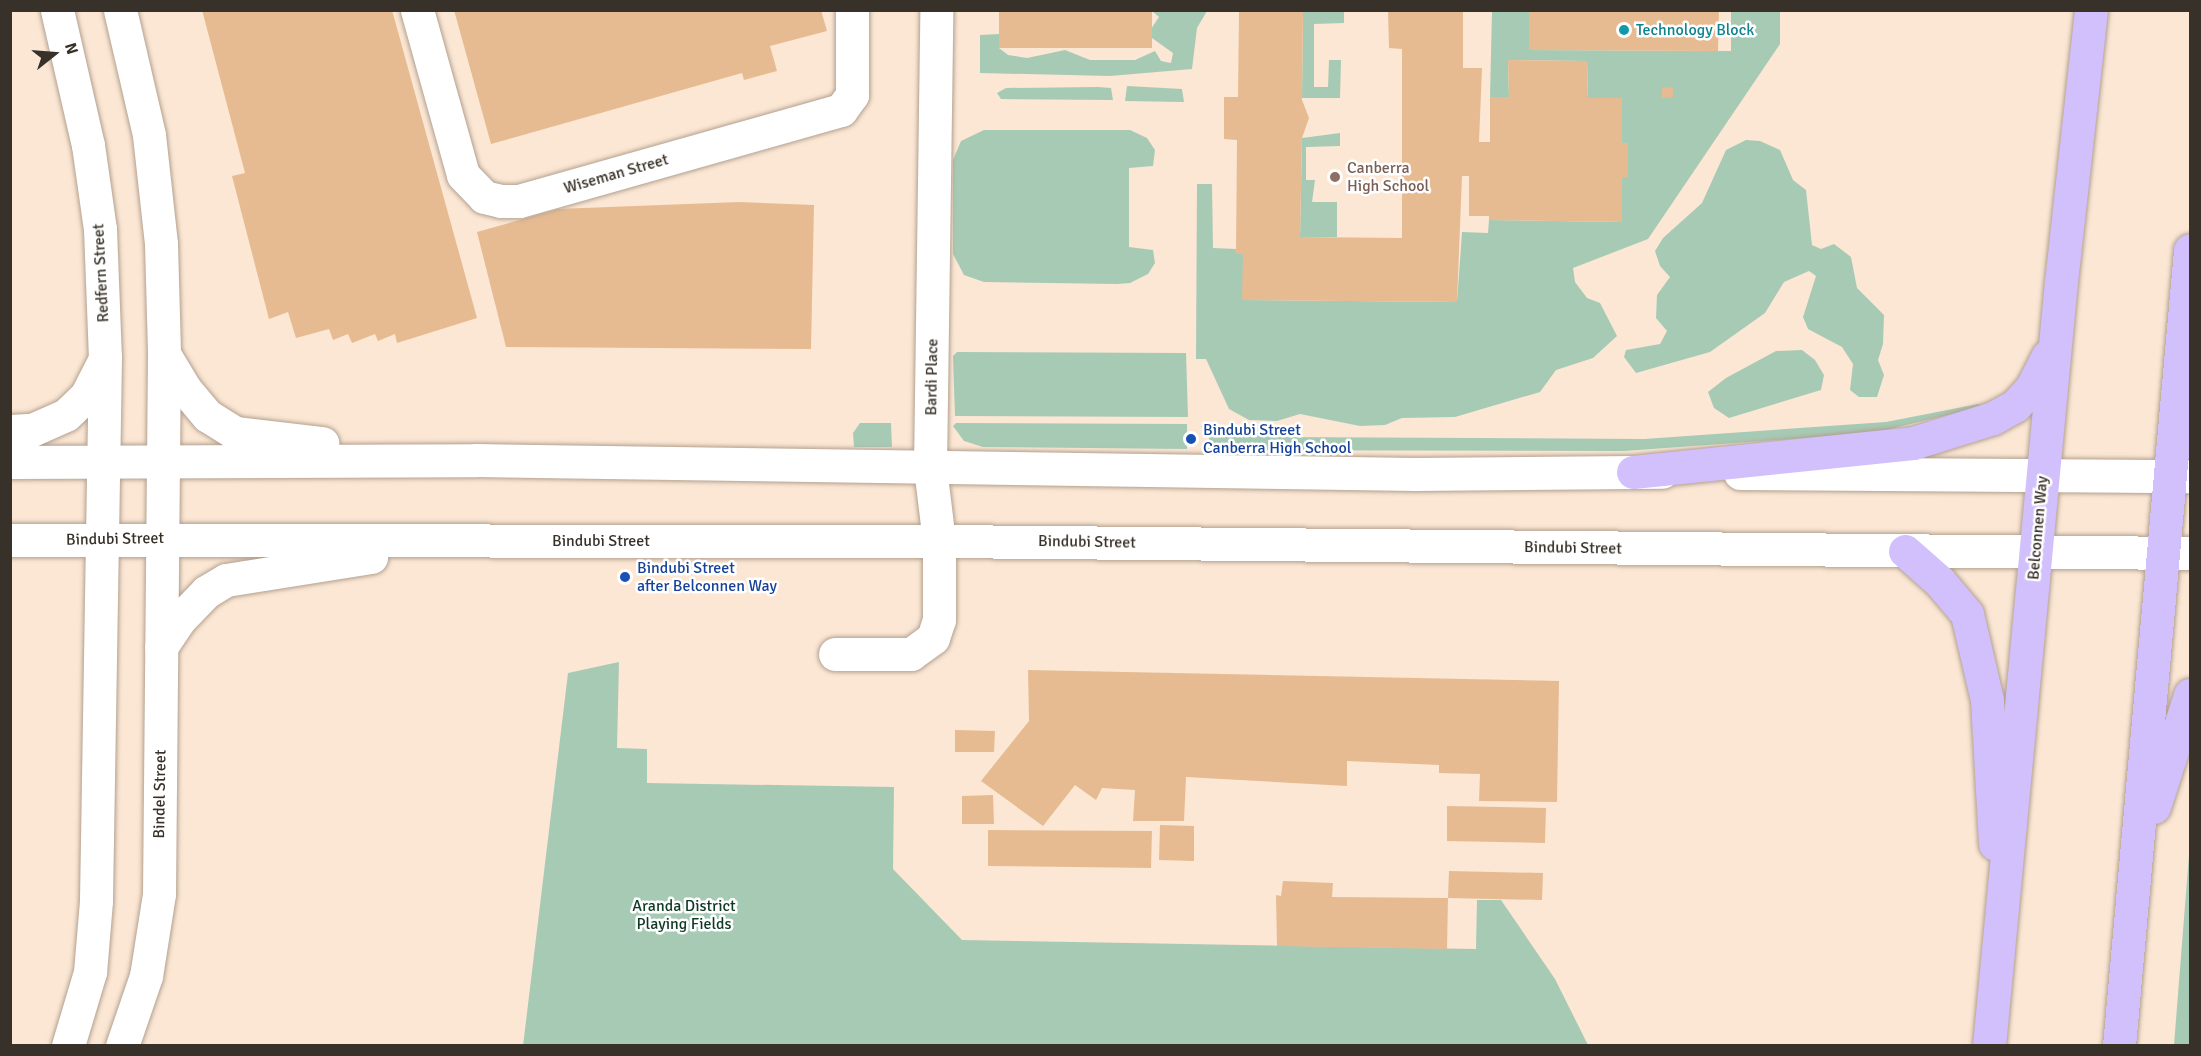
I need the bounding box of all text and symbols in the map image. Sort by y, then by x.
place label: Technology Block [1636,20,1754,40]
marker: Technology Block [1617,23,1631,37]
north arrow [24,24,84,84]
text: N [60,40,82,57]
street label: Wiseman Street [562,150,670,198]
place label: Canberra High School [1347,158,1429,196]
marker: Canberra High School [1328,170,1342,184]
street label: Redfern Street [89,223,113,323]
street label: Bardi Place [922,338,942,416]
place label: Bindubi Street Canberra High School [1203,420,1351,458]
marker: Bindubi Street Canberra High School [1184,432,1198,446]
street label: Belconnen Way [2024,475,2052,581]
street label: Bindubi Street [66,529,164,549]
street label: Bindubi Street [552,531,650,551]
street label: Bindubi Street [1038,532,1136,552]
street label: Bindubi Street [1524,538,1622,558]
place label: Bindubi Street after Belconnen Way [637,558,777,596]
marker: Bindubi Street after Belconnen Way [618,570,632,584]
street label: Bindel Street [150,749,170,839]
park label: Aranda District Playing Fields [632,896,736,934]

